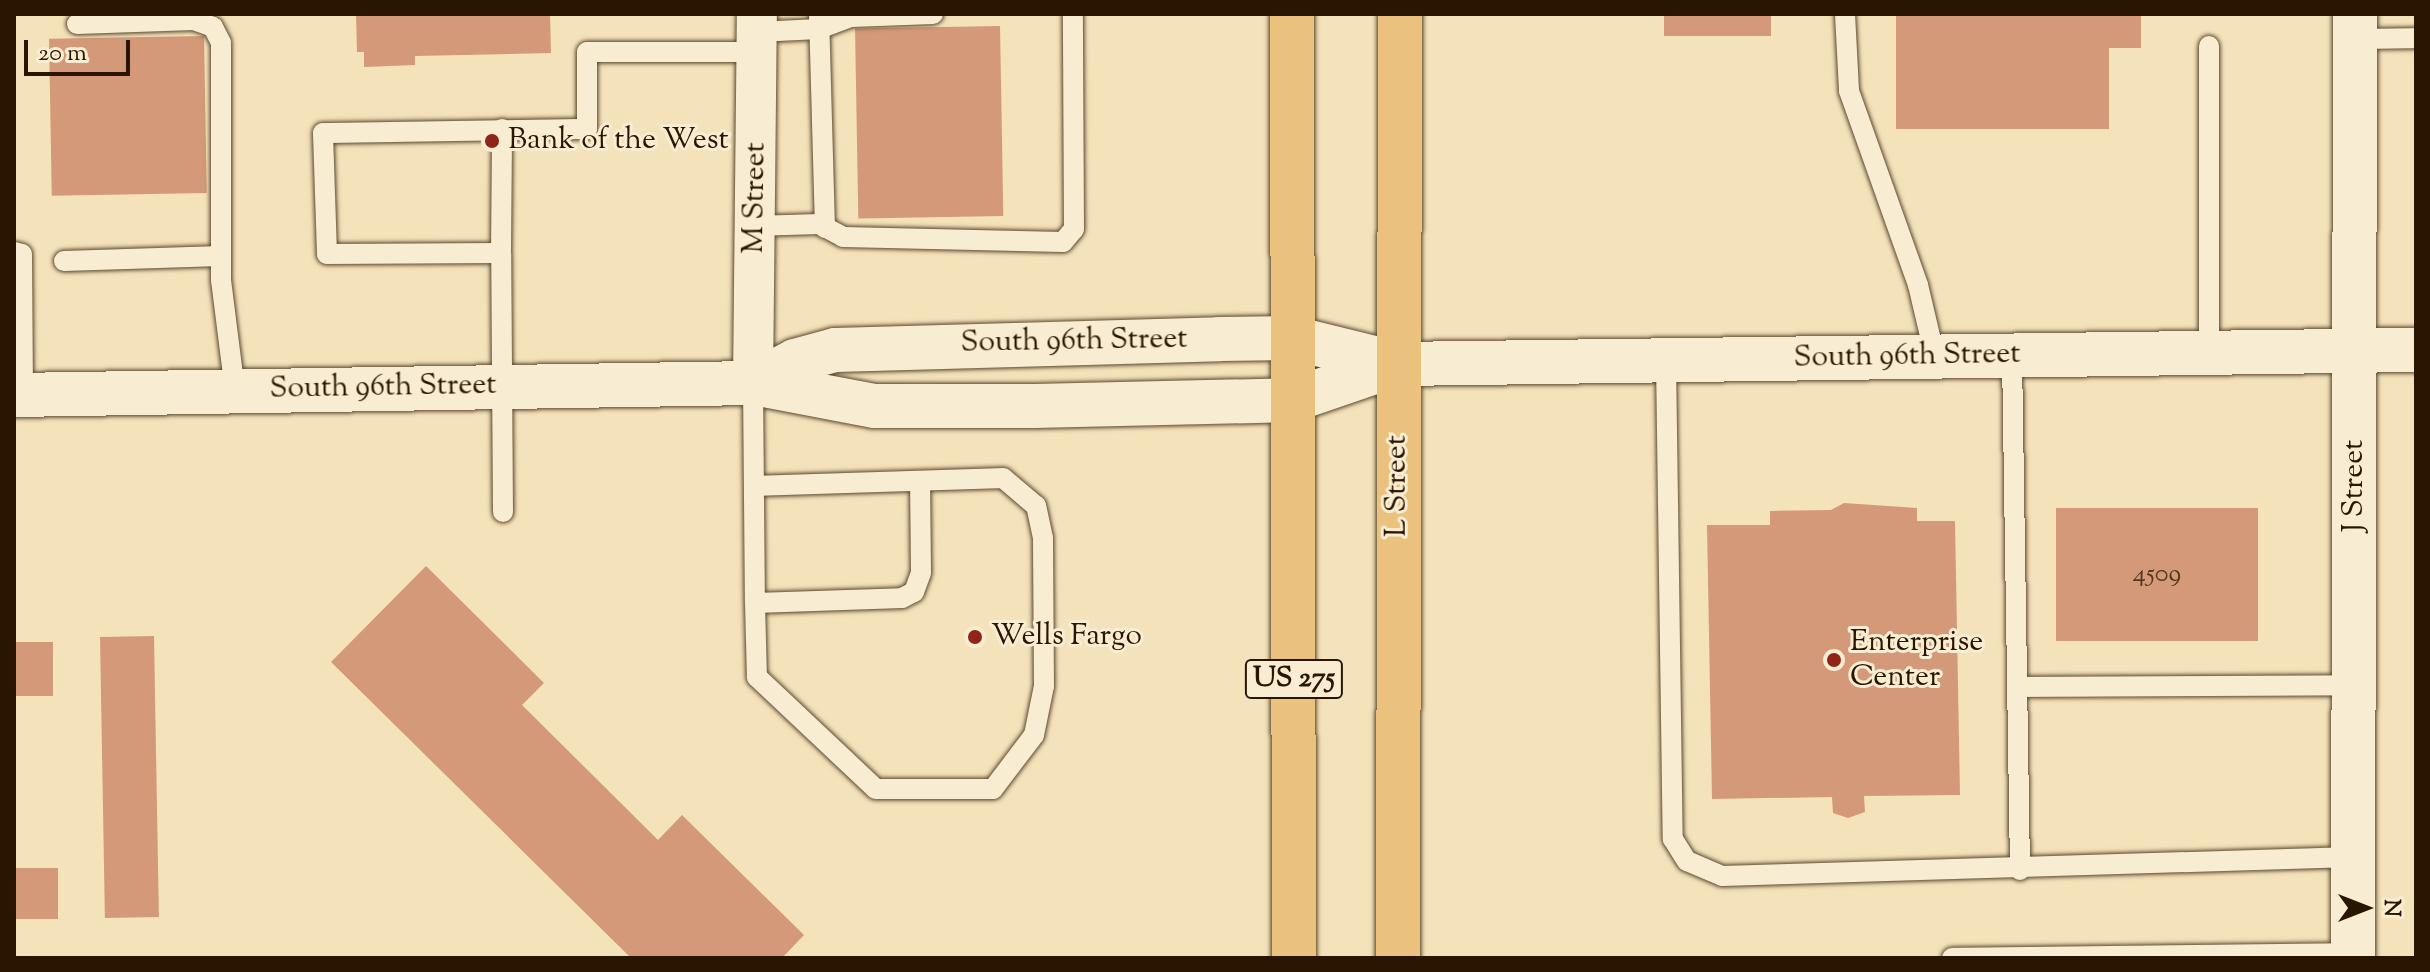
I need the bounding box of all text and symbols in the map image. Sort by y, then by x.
scale bar [28,24,134,74]
text: 20 m [38,37,87,71]
place label: Bank of the West [508,123,729,159]
marker: Bank of the West [483,132,501,150]
street label: M Street [737,142,775,254]
street label: South 96th Street [960,322,1188,362]
street label: South 96th Street [1793,337,2021,377]
street label: South 96th Street [269,368,497,408]
street label: L Street [1380,435,1416,537]
street label: J Street [2337,440,2373,532]
house number: 4509 [2133,559,2181,591]
place label: Wells Fargo [991,619,1142,655]
place label: Enterprise Center [1850,625,1983,696]
marker: Wells Fargo [966,628,984,646]
marker: Enterprise Center [1825,651,1843,669]
road number: US 275 [1244,655,1344,703]
north arrow [2326,868,2406,948]
text: N [2374,899,2406,917]

